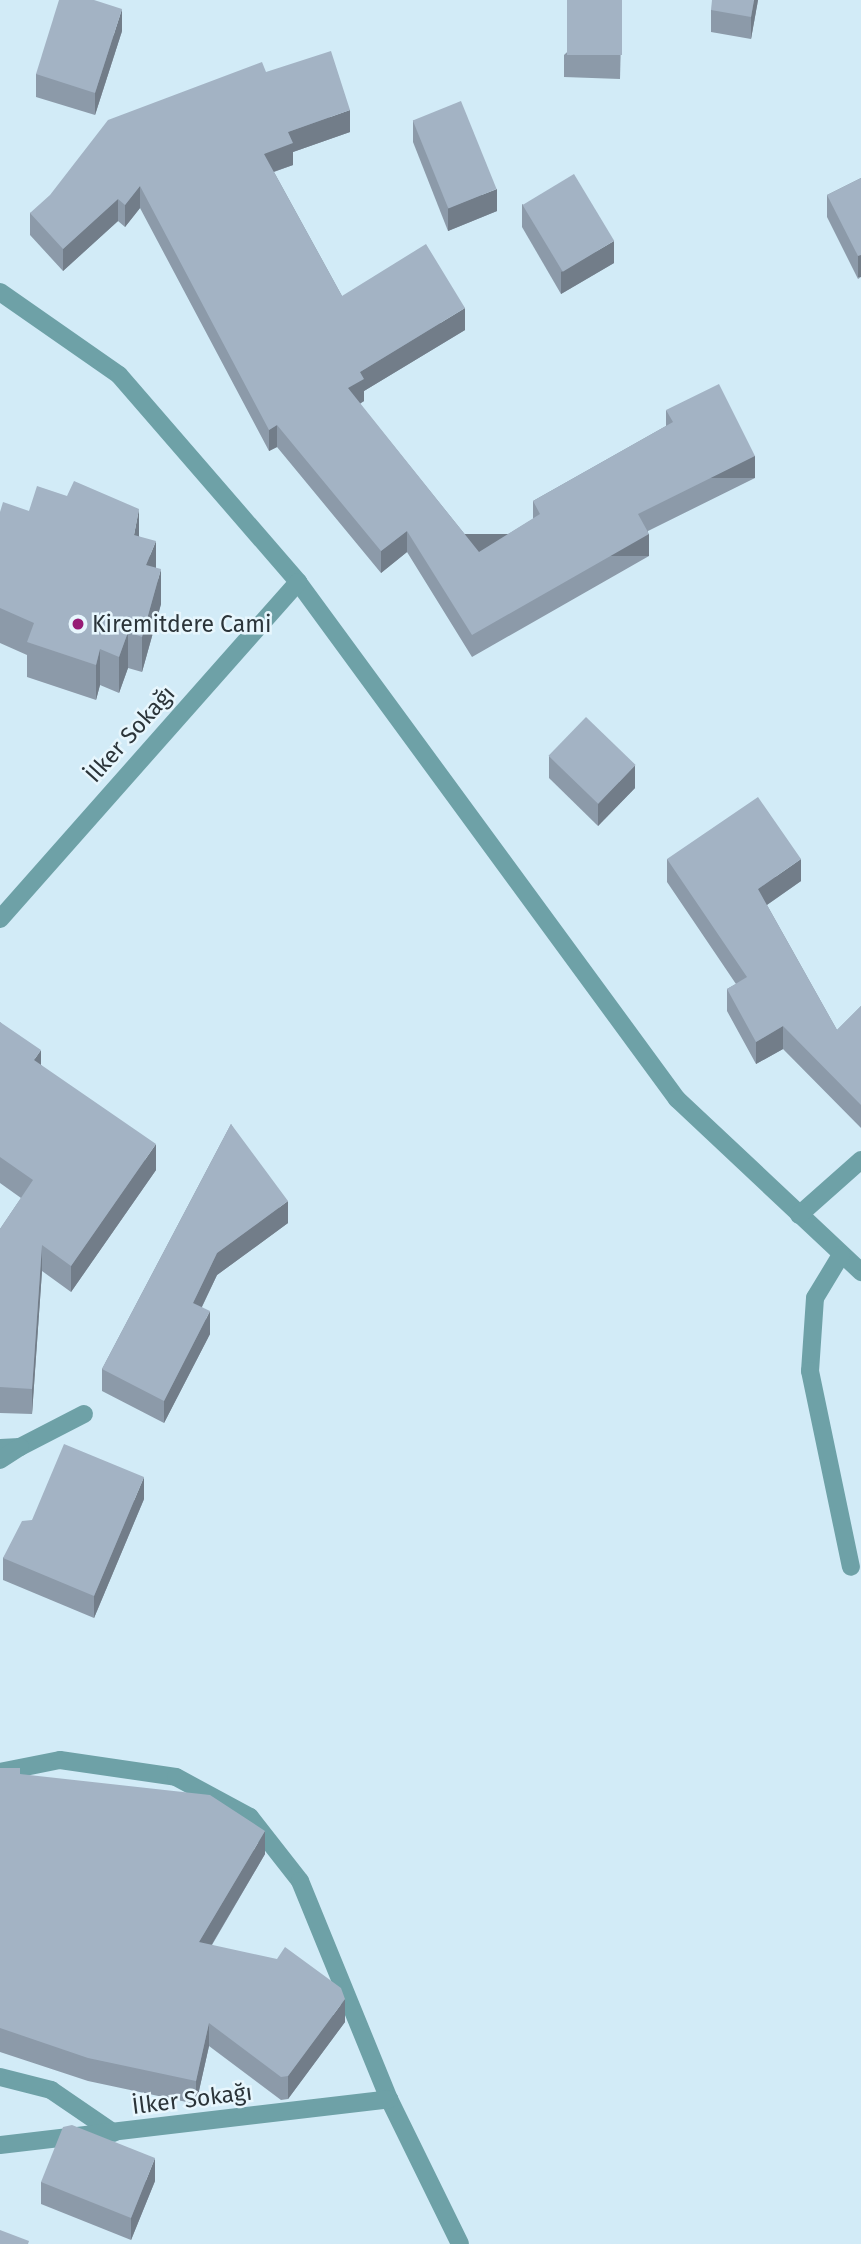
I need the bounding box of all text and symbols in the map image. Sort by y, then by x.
place label: Kiremitdere Cami [92,610,271,638]
marker: Kiremitdere Cami [70,616,86,632]
street label: İlker Sokağı [79,680,181,788]
street label: İlker Sokağı [130,2078,254,2120]

